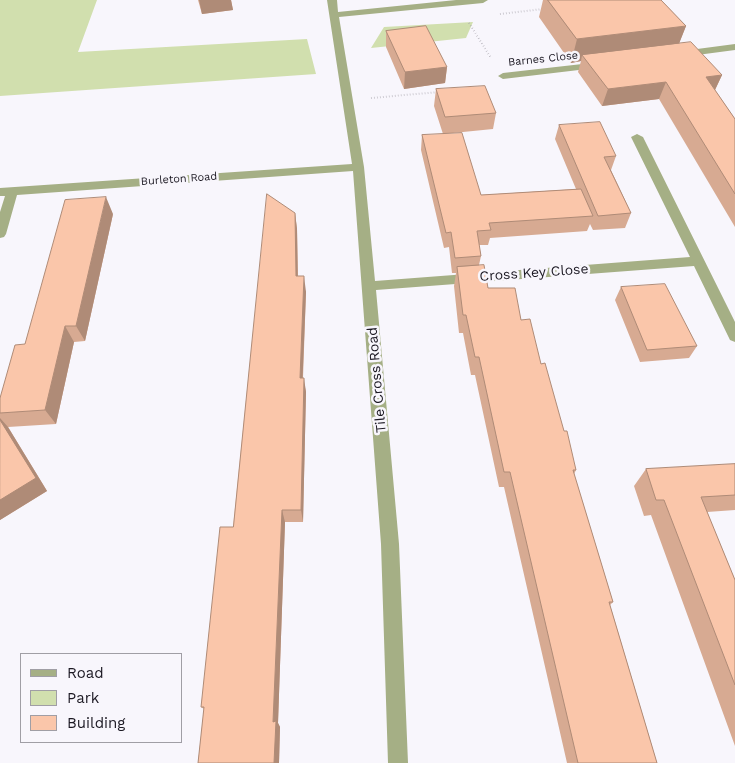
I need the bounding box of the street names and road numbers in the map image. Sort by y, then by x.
street label: Barnes Close [507,49,579,69]
street label: Burleton Road [140,170,218,188]
street label: Cross Key Close [479,261,589,285]
street label: Tile Cross Road [364,326,390,434]

